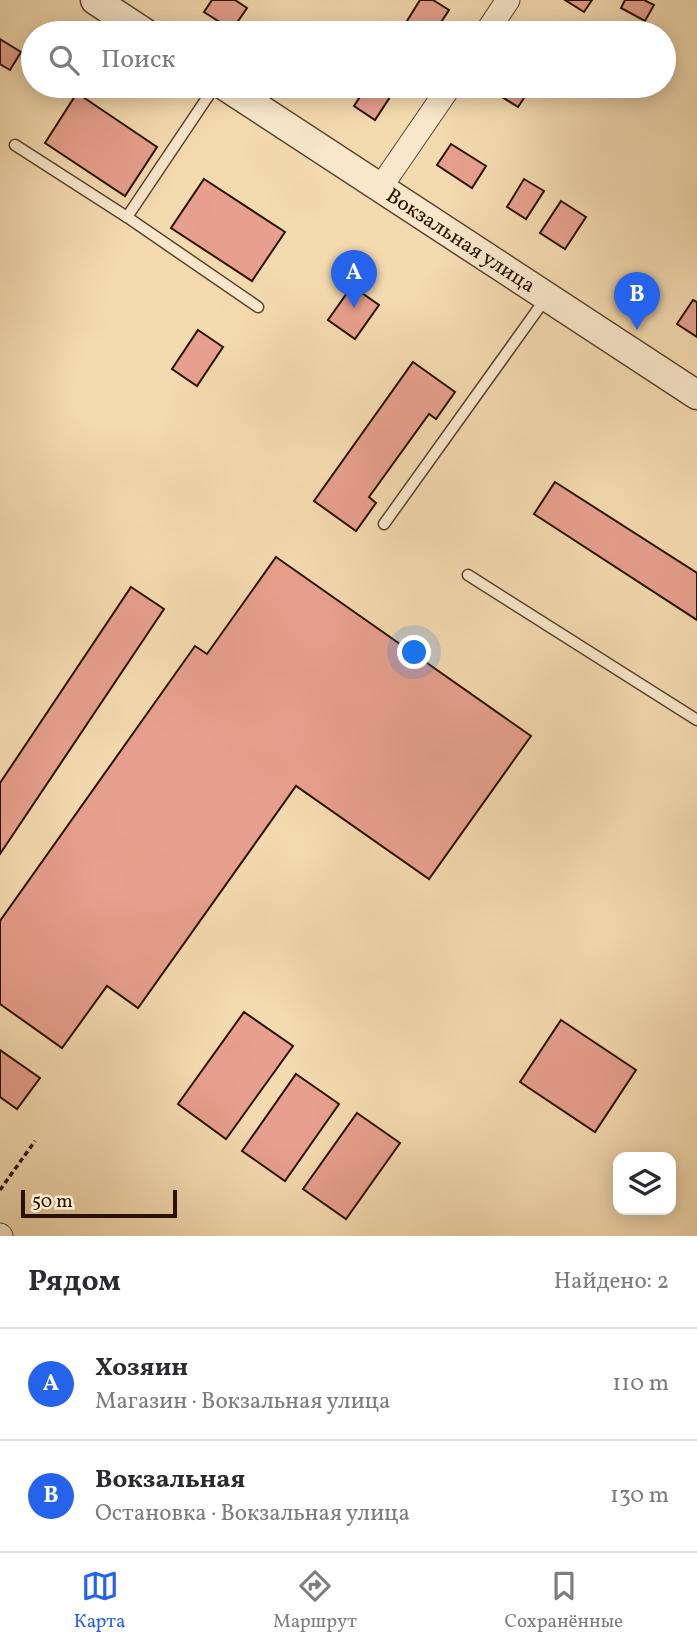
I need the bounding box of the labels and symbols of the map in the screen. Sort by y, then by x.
street label: Вокзальная улица [380,182,541,300]
pin: A [331,250,377,308]
pin: B [614,272,660,330]
your location [397,635,431,669]
scale bar [21,1187,177,1219]

